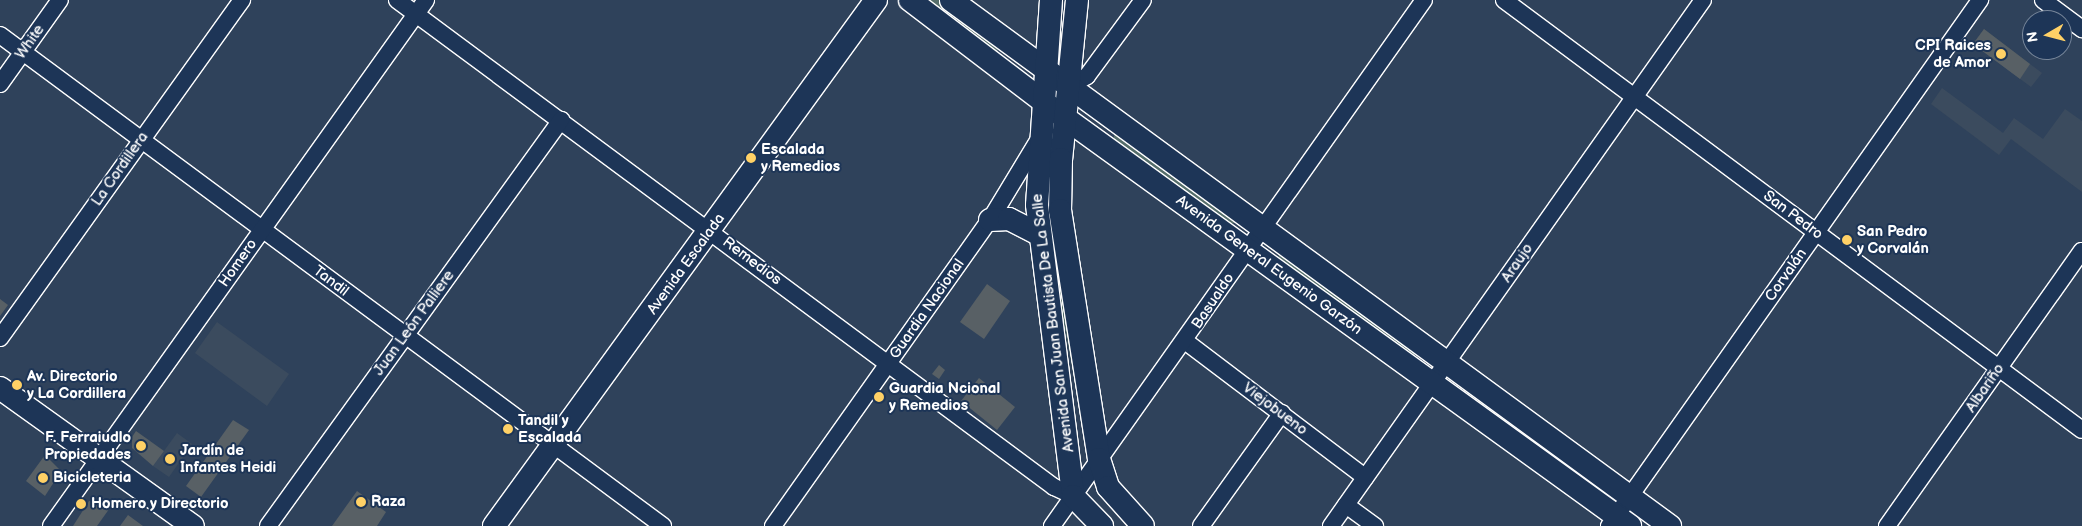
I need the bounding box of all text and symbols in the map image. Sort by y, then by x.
north arrow [2022,10,2072,60]
street label: White [12,21,48,63]
text: N [2023,31,2042,43]
place label: CPI Raices de Amor [1915,36,1991,71]
marker: CPI Raices de Amor [1995,48,2007,60]
street label: La Cordillera [88,129,152,209]
place label: Escalada y Remedios [761,140,841,175]
marker: Escalada y Remedios [745,152,757,164]
street label: San Pedro [1760,187,1826,243]
street label: Avenida General Eugenio Garzón [1172,191,1366,339]
street label: Avenida San Juan Bautista De La Salle [1028,192,1078,454]
street label: Avenida Escalada [643,210,729,318]
place label: San Pedro y Corvalán [1857,222,1929,257]
street label: Remedios [719,233,785,289]
marker: San Pedro y Corvalán [1841,234,1853,246]
street label: Homero [215,236,261,290]
street label: Araujo [1497,240,1537,286]
street label: Corvalán [1761,245,1811,305]
street label: Guardia Nacional [886,256,968,362]
street label: Tandil [310,262,352,300]
street label: Juan León Palliere [370,267,458,379]
street label: Basualdo [1188,270,1238,332]
street label: Albariño [1962,360,2008,416]
place label: Av. Directorio y La Cordillera [27,367,127,402]
marker: Av. Directorio y La Cordillera [11,379,23,391]
place label: Guardia Ncional y Remedios [889,379,1000,414]
street label: Viejobueno [1239,379,1311,439]
marker: Guardia Ncional y Remedios [873,391,885,403]
place label: Tandil y Escalada [518,411,582,446]
marker: Tandil y Escalada [502,423,514,435]
place label: F. Ferraiudlo Propiedades [44,428,131,463]
marker: F. Ferraiudlo Propiedades [135,440,147,452]
place label: Jardín de Infantes Heidi [180,441,276,476]
marker: Jardín de Infantes Heidi [164,453,176,465]
place label: Bicicleteria [53,469,131,487]
marker: Bicicleteria [37,472,49,484]
place label: Raza [371,493,406,511]
place label: Homero y Directorio [91,495,229,513]
marker: Raza [355,496,367,508]
marker: Homero y Directorio [75,498,87,510]

